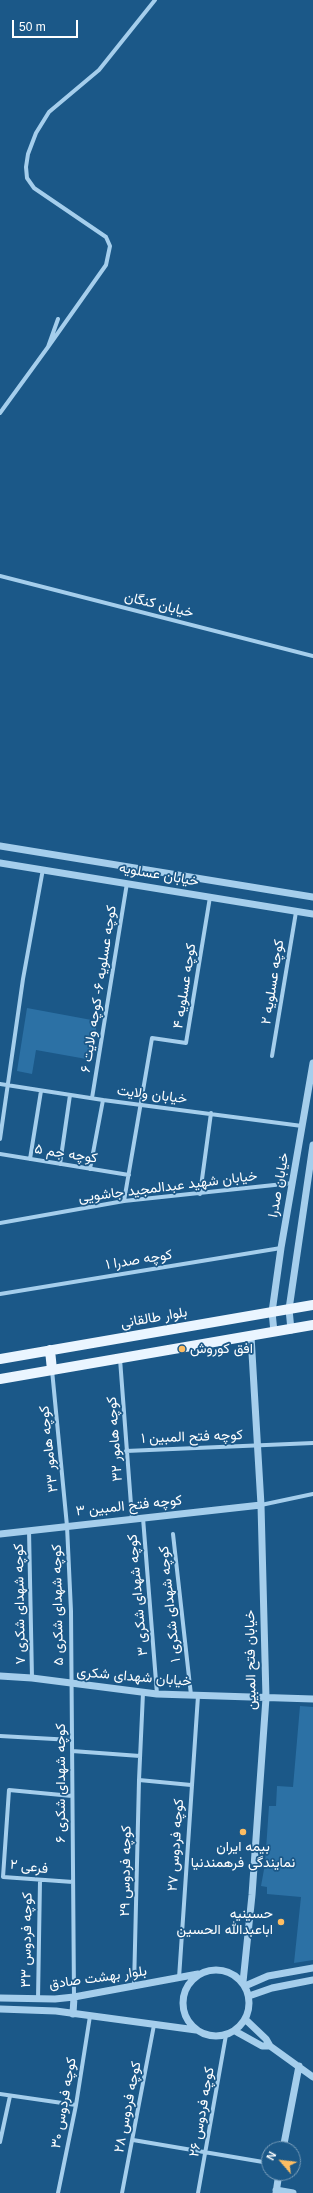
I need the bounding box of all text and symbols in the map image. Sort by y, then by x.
scale bar [14,12,80,38]
text: 50 m [19,20,46,34]
street label: خیابان کنگان [123,588,195,622]
street label: خیابان عسلویه [118,860,200,890]
street label: کوچه عسلویه ۶- کوچه ولایت ۶ [77,904,121,1074]
street label: کوچه عسلویه ۲ [258,938,288,1026]
street label: کوچه عسلویه ۴ [170,942,200,1030]
street label: خیابان ولایت [116,1082,188,1108]
street label: کوچه جم ۵ [33,1141,99,1167]
street label: خیابان صدرا [265,1151,293,1219]
street label: خیابان شهید عبدالمجید جاشویی [78,1168,258,1206]
street label: کوچه صدرا ۱ [105,1246,173,1274]
street label: بلوار طالقانی [119,1304,189,1332]
place label: افق کوروش [190,1341,253,1357]
marker: افق کوروش [177,1344,187,1354]
street label: کوچه هامور ۳۲ [104,1396,126,1482]
street label: کوچه هامور ۳۳ [36,1405,62,1493]
street label: کوچه فتح المبین ۱ [141,1427,243,1447]
street label: کوچه فتح المبین ۳ [75,1492,183,1520]
street label: کوچه شهدای شکری ۳ [124,1533,152,1657]
street label: کوچه شهدای شکری ۷ [11,1543,29,1665]
street label: کوچه شهدای شکری ۵ [49,1544,67,1666]
street label: کوچه شهدای شکری ۱ [156,1545,184,1663]
street label: خیابان فتح المبین [242,1610,260,1710]
street label: خیابان شهدای شکری [76,1664,192,1690]
street label: کوچه شهدای شکری ۶ [53,1723,69,1843]
street label: کوچه فردوس ۲۷ [164,1798,188,1892]
street label: کوچه فردوس ۲۹ [117,1825,135,1917]
marker: بیمه ایران نمایندگی فرهمندنیا [238,1827,248,1837]
place label: بیمه ایران نمایندگی فرهمندنیا [191,1839,295,1872]
street label: فرعی ۲ [9,1856,49,1878]
street label: کوچه فردوس ۳۳ [18,1892,36,1988]
place label: حسینیه اباعبدالله الحسین [177,1906,273,1938]
marker: حسینیه اباعبدالله الحسین [276,1917,286,1927]
street label: بلوار بهشت صادق [48,1963,148,1993]
street label: کوچه فردوس ۳۰ [48,2056,80,2150]
street label: کوچه فردوس ۲۸ [111,2060,145,2154]
street label: کوچه فردوس ۲۶ [186,2066,218,2158]
north arrow [261,2141,301,2181]
text: N [264,2150,278,2162]

